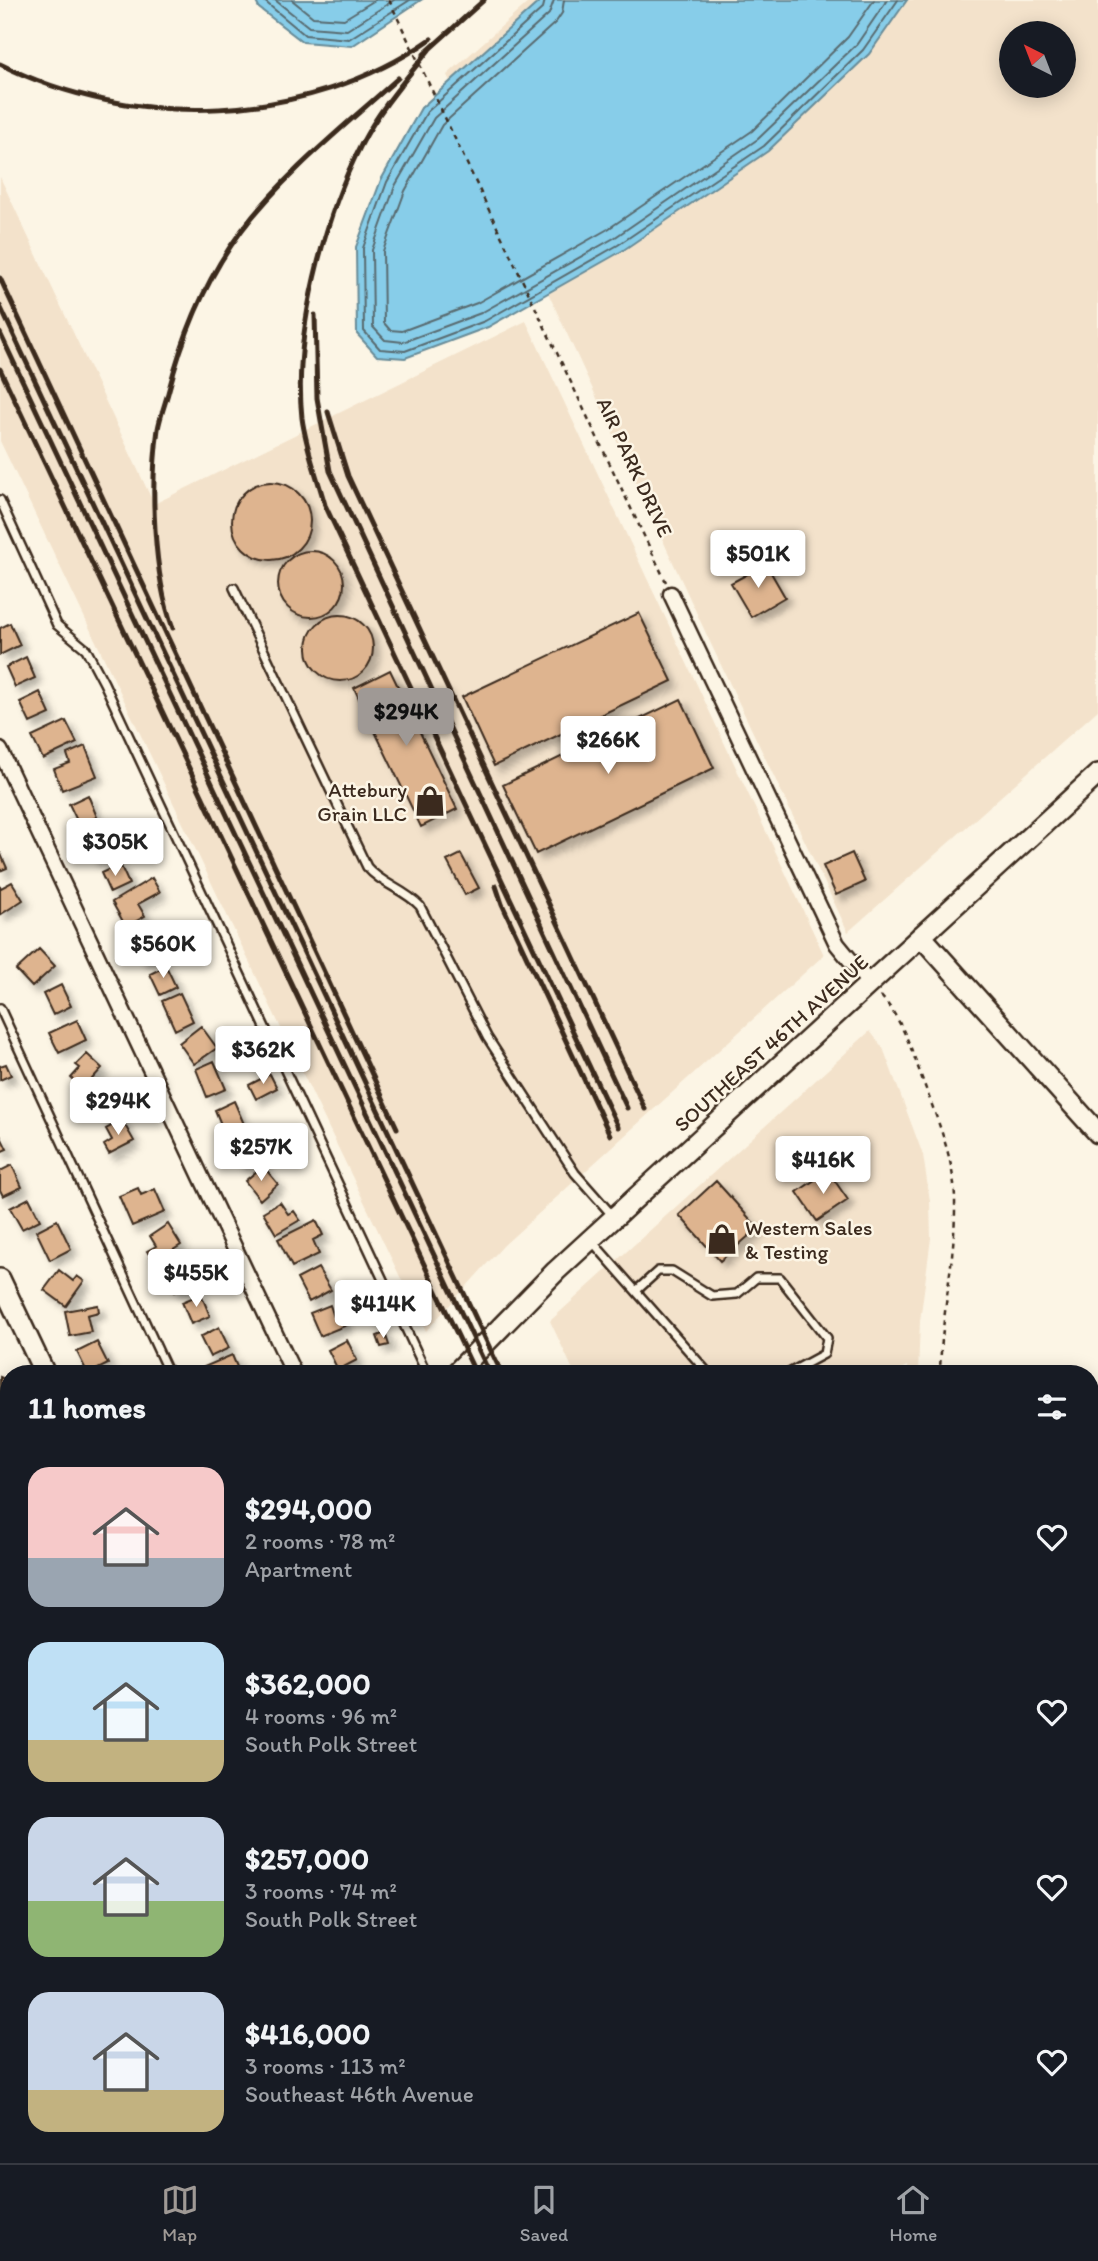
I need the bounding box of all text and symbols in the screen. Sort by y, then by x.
north arrow [999,21,1076,98]
map controls [999,21,1076,98]
street label: AIR PARK DRIVE [592,393,678,541]
pin: $501K [709,530,807,590]
text: $501K [726,539,790,567]
pin: $294K [357,688,455,748]
text: $294K [374,697,438,725]
pin: $266K [559,716,657,776]
text: $266K [577,725,639,753]
place label: Attebury Grain LLC [317,777,407,826]
shop icon: Attebury Grain LLC [413,784,447,818]
pin: $305K [66,818,164,878]
text: $305K [82,827,148,855]
pin: $560K [114,920,212,980]
text: $560K [131,929,195,957]
street label: SOUTHEAST 46TH AVENUE [669,949,873,1137]
pin: $362K [214,1026,312,1086]
text: $362K [231,1035,295,1063]
pin: $294K [69,1078,167,1137]
text: $294K [86,1086,150,1114]
pin: $257K [212,1124,310,1183]
text: $257K [230,1132,292,1160]
pin: $416K [774,1136,872,1196]
text: $416K [791,1145,855,1173]
place label: Western Sales & Testing [745,1215,872,1264]
shop icon: Western Sales & Testing [705,1222,739,1256]
pin: $455K [147,1250,245,1309]
text: $455K [164,1258,228,1286]
pin: $414K [334,1280,432,1340]
text: $414K [351,1289,415,1317]
icon: filters [1033,1388,1071,1426]
text: 11 homes [28,1389,146,1426]
text: $294,000 [245,1490,372,1527]
icon: home [84,1495,168,1579]
icon: heart [1033,1518,1071,1556]
text: 2 rooms · 78 m² [245,1527,395,1555]
text: Apartment [245,1555,352,1583]
text: $362,000 [245,1665,371,1702]
icon: home [84,1670,168,1754]
icon: heart [1033,1693,1071,1731]
text: 4 rooms · 96 m² [245,1702,397,1730]
text: South Polk Street [245,1730,417,1758]
text: $257,000 [245,1840,369,1877]
icon: home [84,1845,168,1929]
icon: heart [1033,1868,1071,1906]
text: 3 rooms · 74 m² [245,1877,397,1905]
text: South Polk Street [245,1905,417,1933]
text: $416,000 [245,2015,371,2052]
icon: home [84,2020,168,2104]
icon: heart [1033,2043,1071,2081]
text: 3 rooms · 113 m² [245,2052,406,2080]
text: Southeast 46th Avenue [245,2080,474,2108]
tab: Map [161,2181,199,2246]
tab: Saved [520,2181,568,2246]
tab: Home [889,2181,937,2246]

